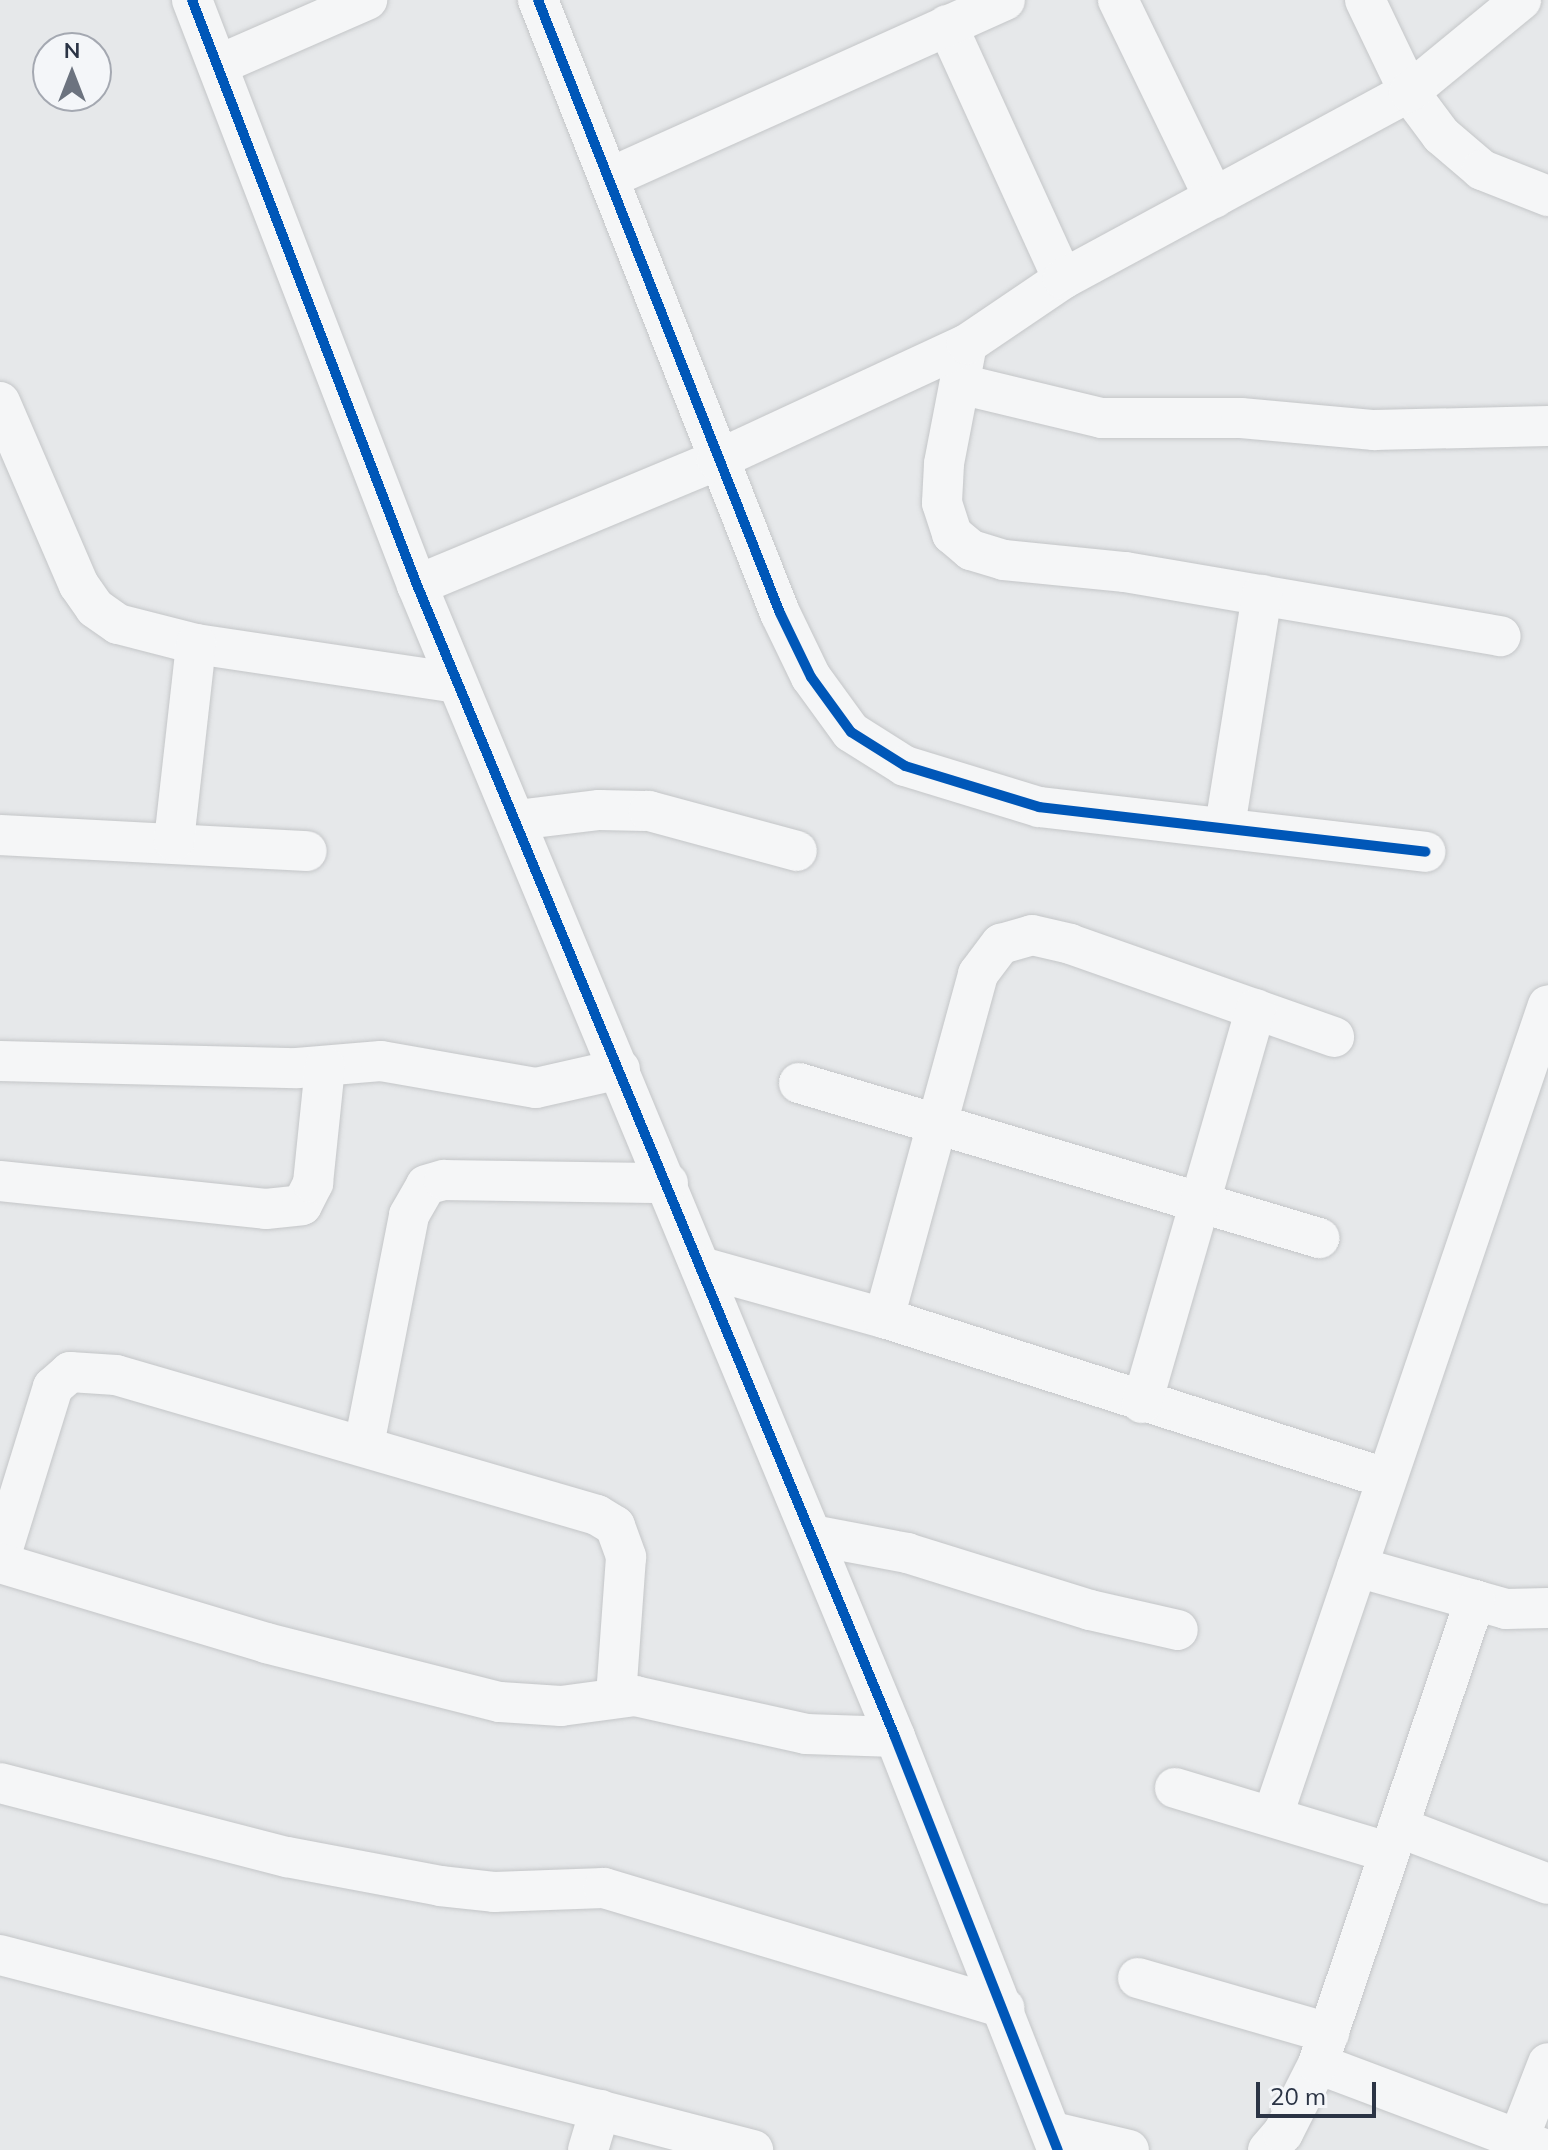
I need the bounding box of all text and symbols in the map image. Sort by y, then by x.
north arrow [32,32,112,112]
text: N [64,36,80,64]
scale bar [1260,2066,1380,2116]
text: 20 m [1270,2081,1326,2111]

